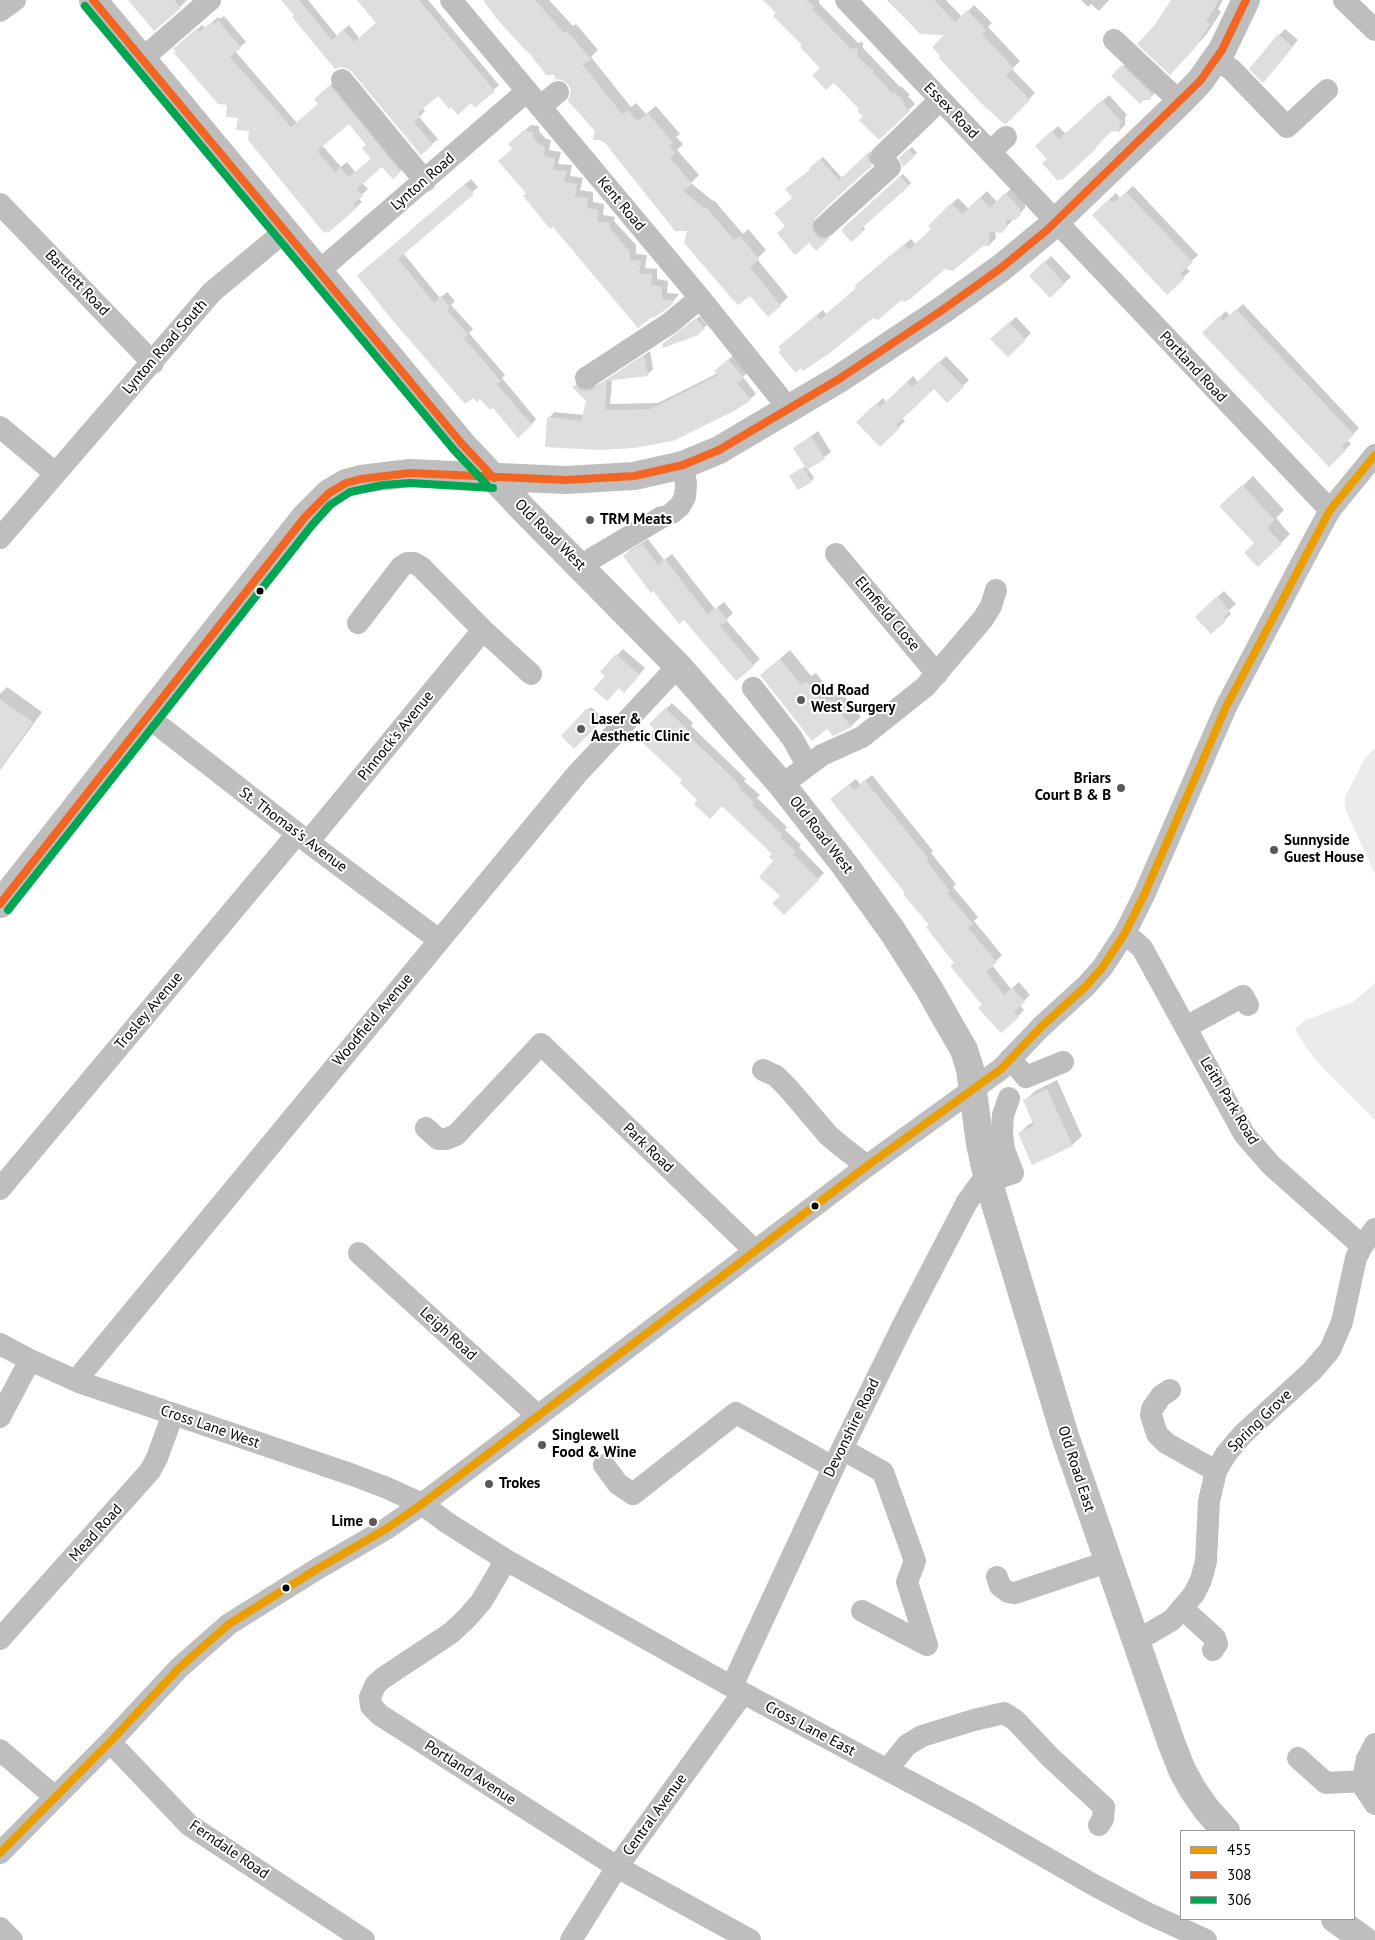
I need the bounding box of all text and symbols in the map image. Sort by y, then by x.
street label: Essex Road [920,79,982,143]
street label: Lynton Road [388,149,458,215]
street label: Kent Road [593,173,649,235]
street label: Bartlett Road [41,246,113,320]
street label: Lynton Road South [119,296,211,398]
street label: Portland Road [1156,328,1230,406]
street label: Old Road West [511,496,589,574]
place label: TRM Meats [600,511,672,529]
marker: TRM Meats [584,514,596,526]
street label: Elmfield Close [851,573,923,655]
unlabelled marker [255,586,265,596]
place label: Old Road West Surgery [811,682,895,717]
street label: Pinnock's Avenue [354,687,438,785]
marker: Old Road West Surgery [795,694,807,706]
place label: Laser & Aesthetic Clinic [591,711,690,746]
marker: Laser & Aesthetic Clinic [575,723,587,735]
place label: Briars Court B & B [1035,770,1111,805]
marker: Briars Court B & B [1115,782,1127,794]
street label: St. Thomas's Avenue [235,784,351,876]
street label: Old Road West [785,793,857,877]
place label: Sunnyside Guest House [1284,832,1364,867]
marker: Sunnyside Guest House [1268,844,1280,856]
street label: Trosley Avenue [111,969,187,1053]
street label: Woodfield Avenue [329,970,417,1070]
street label: Leith Park Road [1196,1054,1262,1148]
street label: Park Road [619,1120,677,1176]
unlabelled marker [810,1201,820,1211]
street label: Leigh Road [416,1304,480,1364]
street label: Devonshire Road [820,1376,884,1480]
street label: Spring Grove [1224,1386,1296,1456]
street label: Cross Lane West [158,1402,262,1452]
street label: Old Road East [1054,1424,1098,1514]
place label: Singlewell Food & Wine [552,1427,636,1462]
marker: Singlewell Food & Wine [536,1439,548,1451]
place label: Trokes [499,1475,540,1493]
marker: Trokes [483,1478,495,1490]
street label: Mead Road [66,1501,126,1565]
place label: Lime [332,1513,363,1531]
marker: Lime [367,1516,379,1528]
unlabelled marker [281,1583,291,1593]
street label: Cross Lane East [762,1698,858,1760]
street label: Portland Avenue [421,1737,519,1809]
street label: Central Avenue [619,1771,691,1859]
street label: Ferndale Road [186,1817,272,1883]
legend [1180,1830,1355,1920]
text: 455 [1227,1840,1252,1859]
text: 308 [1227,1865,1252,1884]
text: 306 [1227,1890,1252,1909]

